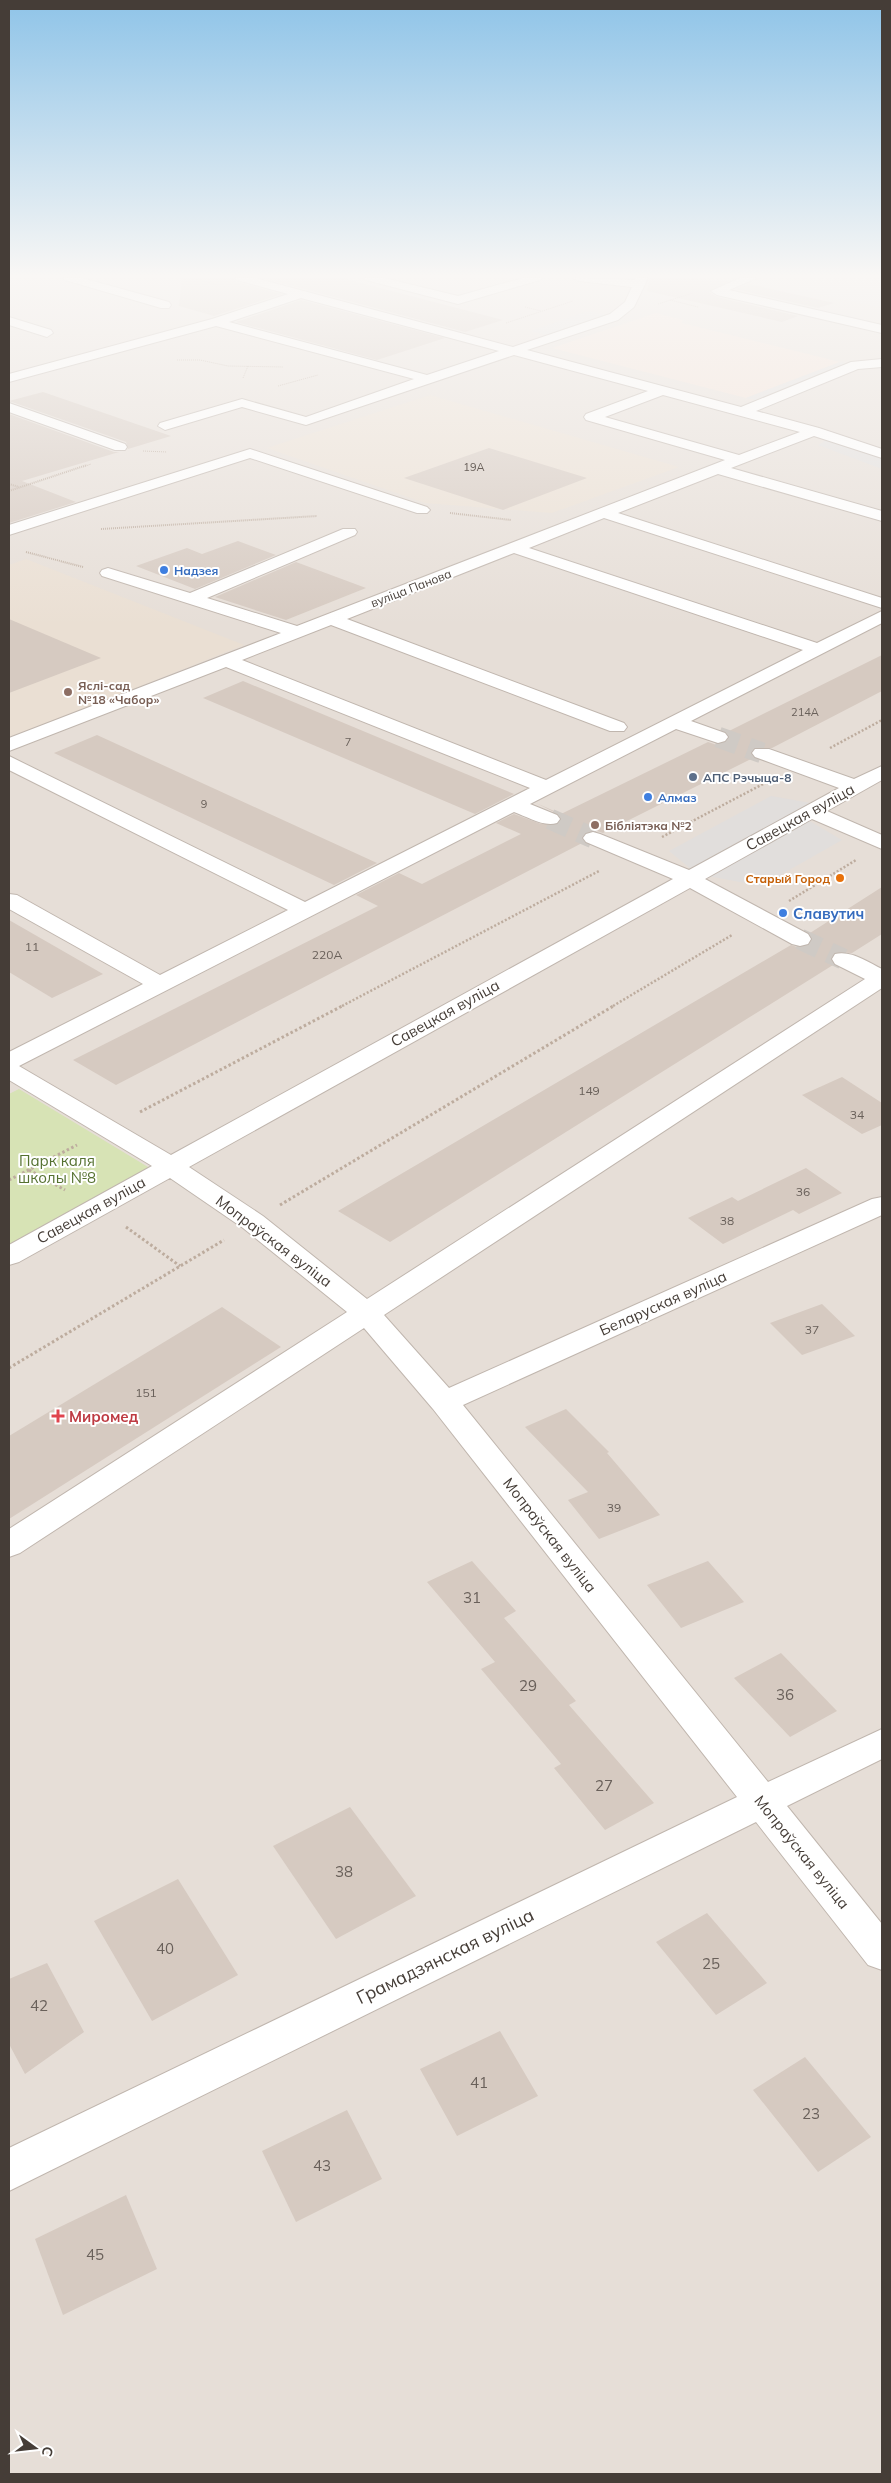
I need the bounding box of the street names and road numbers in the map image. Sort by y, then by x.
street label: вуліца Панова [368,566,454,610]
street label: Савецкая вуліца [742,779,858,855]
street label: Савецкая вуліца [387,975,503,1051]
street label: Савецкая вуліца [33,1172,149,1248]
street label: Мопраўская вуліца [212,1191,336,1291]
street label: Беларуская вуліца [596,1266,730,1340]
street label: Мопраўская вуліца [499,1474,601,1596]
street label: Мопраўская вуліца [750,1791,854,1913]
street label: Грамадзянская вуліца [352,1903,538,2009]

